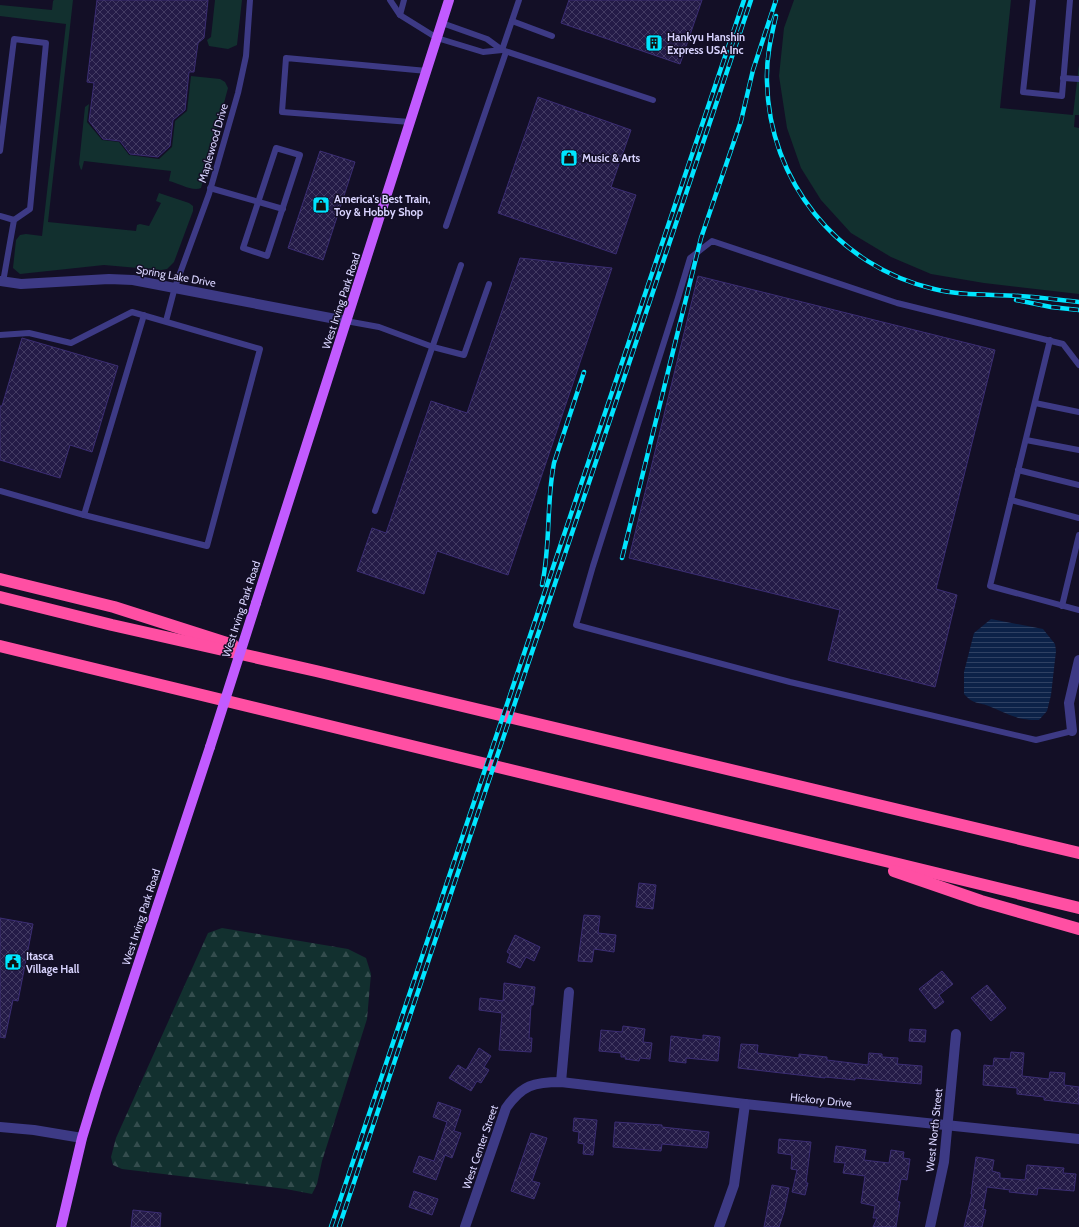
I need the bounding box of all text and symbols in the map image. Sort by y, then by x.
place label: Hankyu Hanshin Express USA Inc [667,30,745,57]
building icon: Hankyu Hanshin Express USA Inc [644,33,664,53]
street label: Maplewood Drive [195,101,231,184]
shop icon: Music & Arts [559,148,579,168]
place label: Music & Arts [582,151,641,165]
place label: America's Best Train, Toy & Hobby Shop [334,192,431,219]
shop icon: America's Best Train, Toy & Hobby Shop [311,195,331,215]
street label: West Irving Park Road [319,251,363,351]
street label: Spring Lake Drive [135,262,217,290]
street label: West Irving Park Road [219,559,263,659]
street label: West Irving Park Road [119,867,163,967]
place label: Itasca Village Hall [26,949,80,976]
public building icon: Itasca Village Hall [3,952,23,972]
street label: West North Street [923,1087,945,1172]
street label: Hickory Drive [789,1090,853,1110]
street label: West Center Street [459,1103,501,1191]

